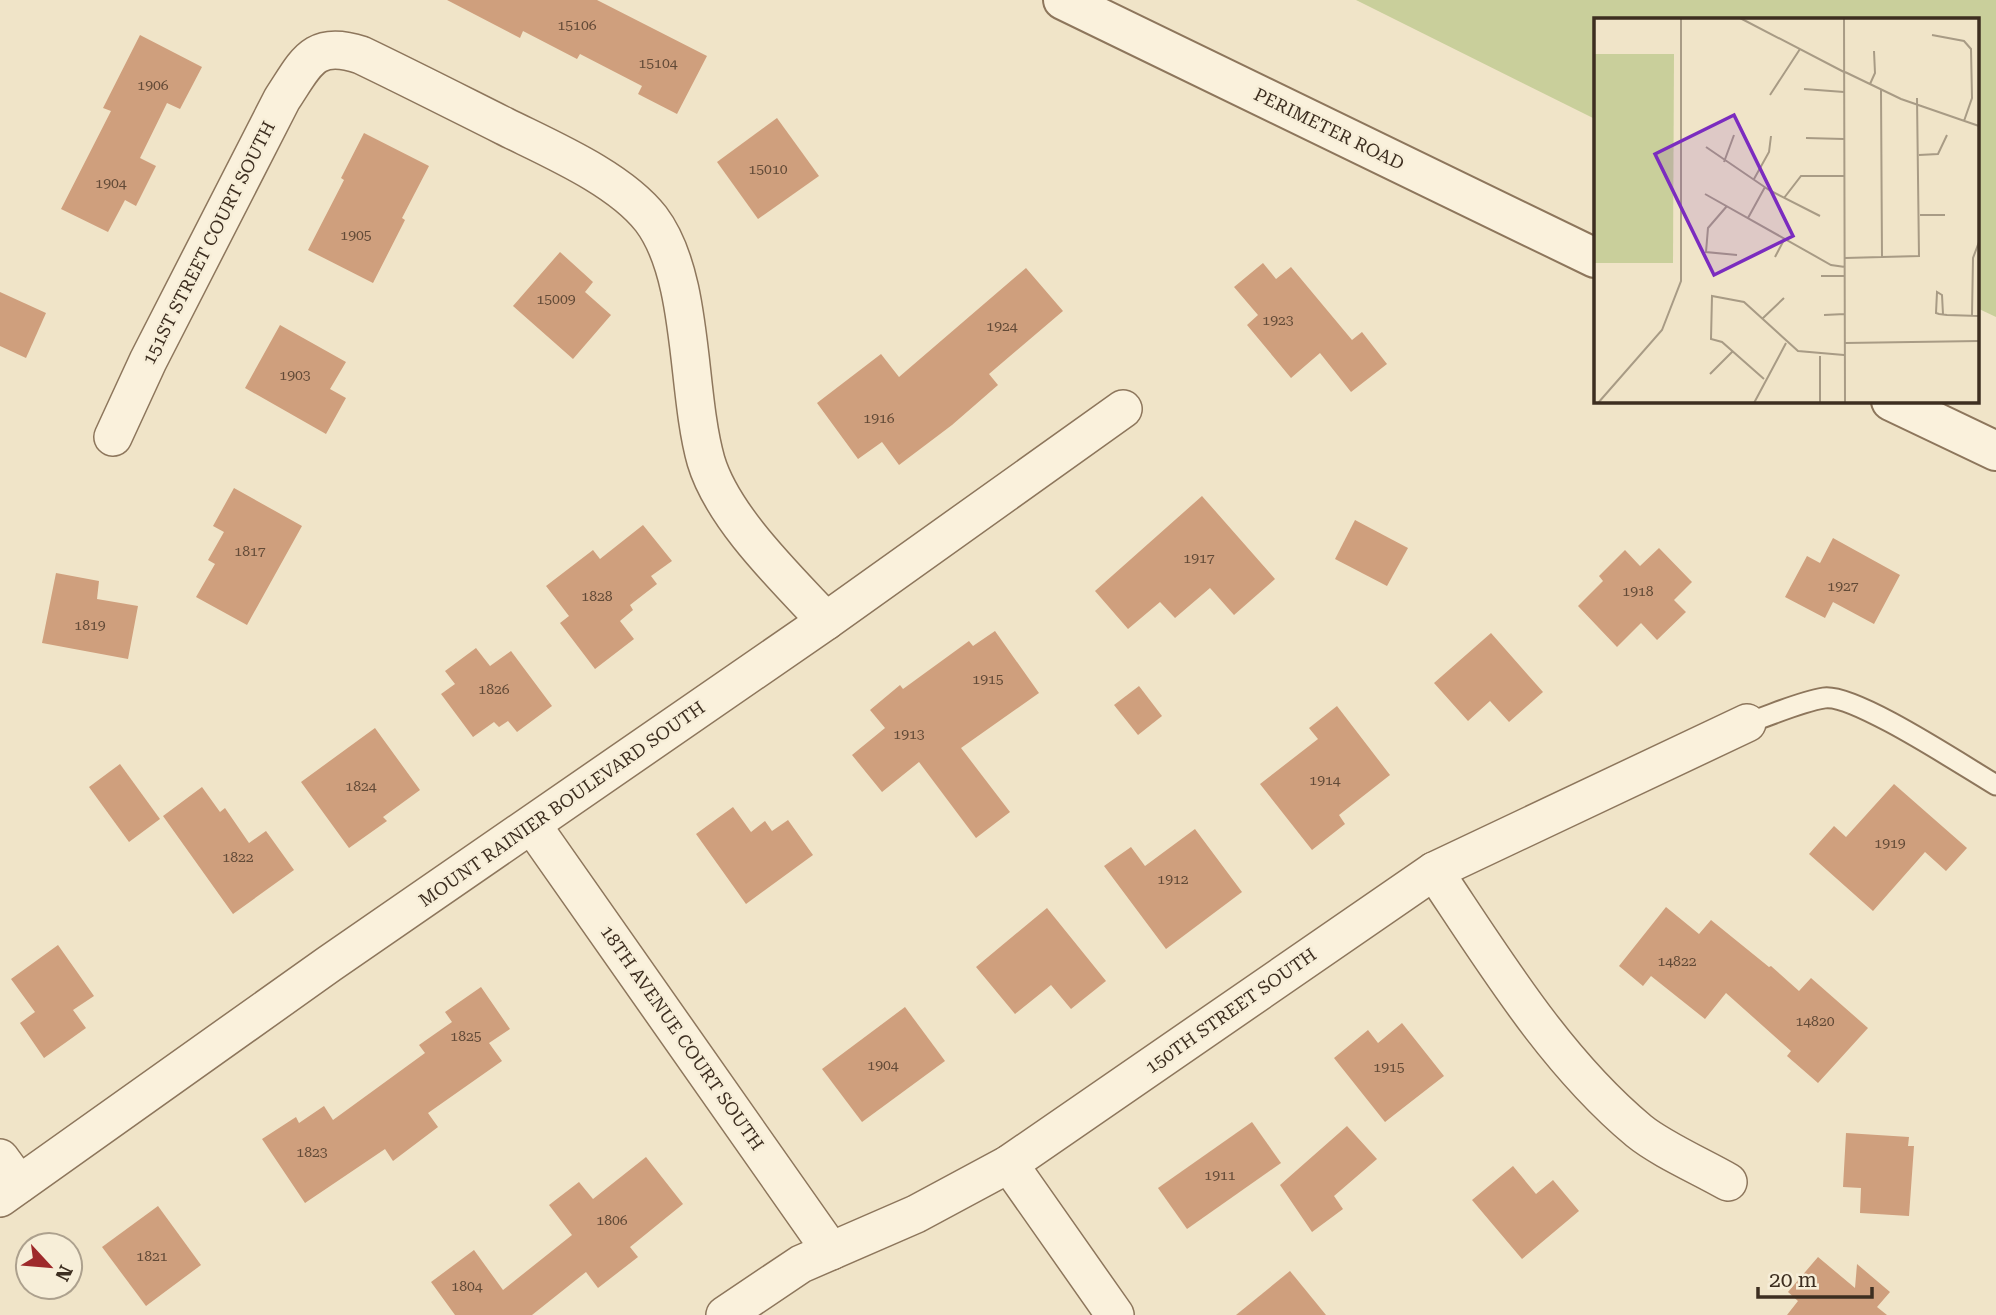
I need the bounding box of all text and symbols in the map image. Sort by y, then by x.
house number: 15106 [557,17,597,33]
inset map [1594,18,1979,402]
house number: 15104 [638,55,678,71]
house number: 1906 [137,77,169,93]
street label: PERIMETER ROAD [1251,83,1408,174]
street label: 151ST STREET COURT SOUTH [138,118,279,368]
house number: 15010 [748,161,788,177]
house number: 1904 [95,175,127,191]
house number: 1905 [340,227,372,243]
house number: 15009 [536,291,576,307]
house number: 1923 [1262,312,1294,328]
house number: 1924 [986,318,1018,334]
house number: 1903 [279,367,311,383]
house number: 1916 [863,410,895,426]
house number: 1817 [234,543,266,559]
house number: 1917 [1183,550,1215,566]
house number: 1927 [1827,578,1859,594]
house number: 1918 [1622,583,1654,599]
house number: 1828 [581,588,613,604]
house number: 1819 [74,617,106,633]
house number: 1915 [972,671,1004,687]
house number: 1826 [478,681,510,697]
street label: MOUNT RAINIER BOULEVARD SOUTH [415,696,709,911]
house number: 1913 [893,726,925,742]
house number: 1914 [1309,772,1341,788]
house number: 1824 [345,778,377,794]
house number: 1919 [1874,835,1906,851]
house number: 1822 [222,849,254,865]
house number: 1912 [1157,871,1189,887]
street label: 18TH AVENUE COURT SOUTH [596,921,768,1154]
street label: 150TH STREET SOUTH [1141,944,1320,1078]
house number: 14822 [1657,953,1697,969]
house number: 14820 [1795,1013,1835,1029]
house number: 1825 [450,1028,482,1044]
house number: 1904 [867,1057,899,1073]
house number: 1915 [1373,1059,1405,1075]
house number: 1823 [296,1144,328,1160]
house number: 1911 [1204,1167,1236,1183]
house number: 1806 [596,1212,628,1228]
north arrow [14,1231,84,1301]
house number: 1821 [136,1248,168,1264]
scale bar [1758,1256,1872,1300]
text: N [50,1262,77,1285]
text: 20 m [1769,1268,1817,1292]
house number: 1804 [451,1278,483,1294]

